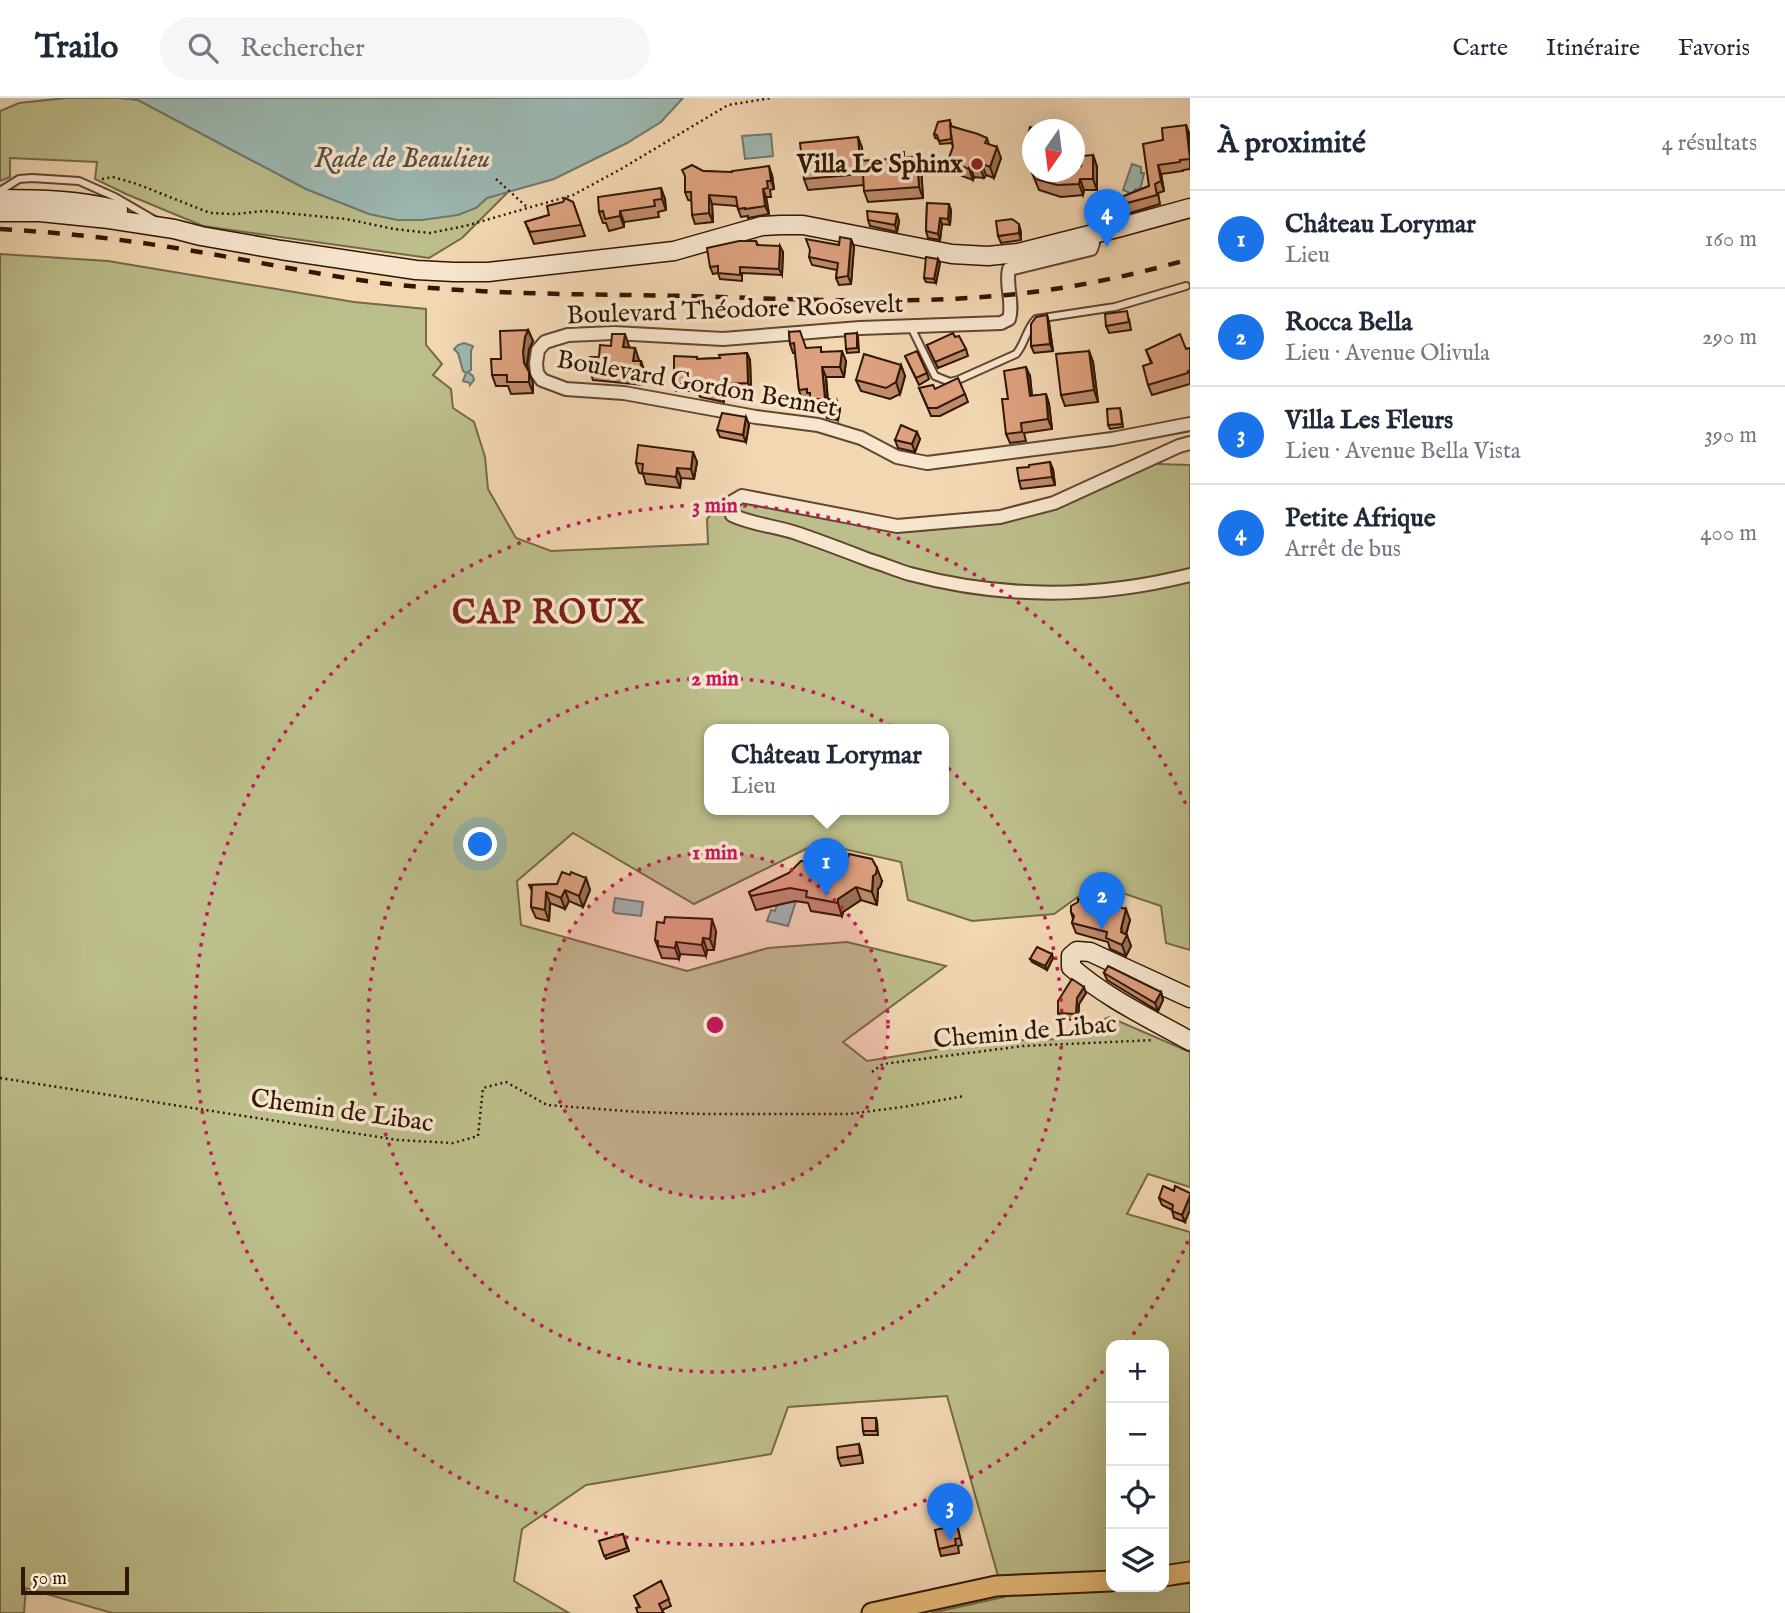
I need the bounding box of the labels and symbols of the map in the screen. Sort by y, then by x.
north arrow [1022,119,1085,182]
water label: Rade de Beaulieu [314,142,490,177]
place label: Villa Le Sphinx [796,148,963,181]
marker: Villa Le Sphinx [969,156,985,172]
pin: 4 [1084,189,1130,247]
street label: Boulevard Théodore Roosevelt [566,288,904,332]
street label: Boulevard Gordon Bennet [554,343,840,425]
text: 3 min [692,493,738,520]
district label: CAP ROUX [452,593,646,635]
text: 2 min [691,666,739,693]
your location [463,827,497,861]
pin: 1 [803,838,849,896]
text: 1 min [692,840,738,867]
pin: 2 [1079,872,1125,930]
street label: Chemin de Libac [932,1008,1118,1056]
centre of rings [703,1013,727,1037]
street label: Chemin de Libac [249,1082,435,1140]
pin: 3 [927,1483,973,1541]
scale bar [21,1564,130,1596]

